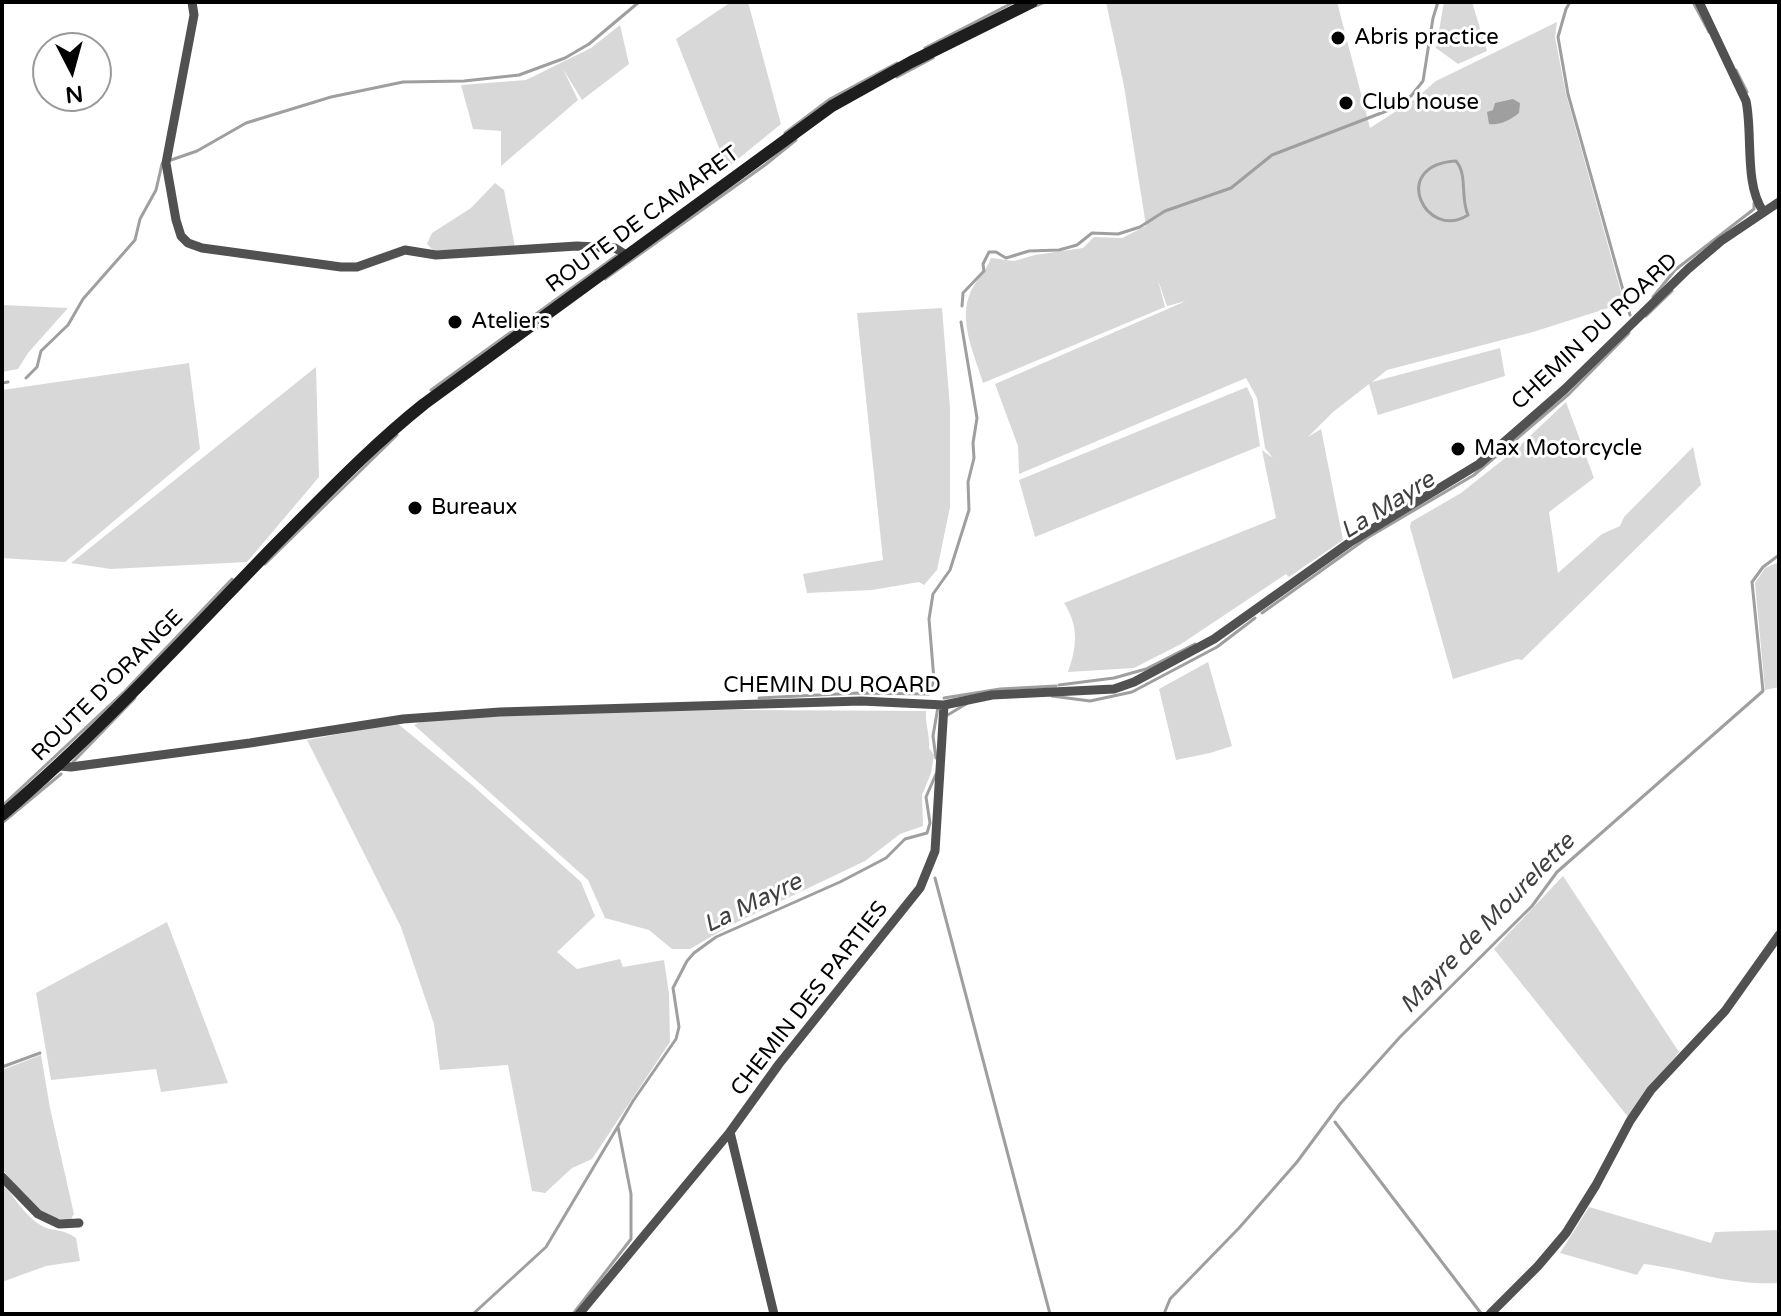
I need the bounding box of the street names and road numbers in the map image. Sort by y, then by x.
street label: ROUTE DE CAMARET [541,141,745,299]
street label: CHEMIN DU ROARD [1506,248,1684,416]
street label: ROUTE D'ORANGE [27,605,189,767]
street label: CHEMIN DU ROARD [723,673,941,699]
street label: CHEMIN DES PARTIES [726,896,894,1102]

